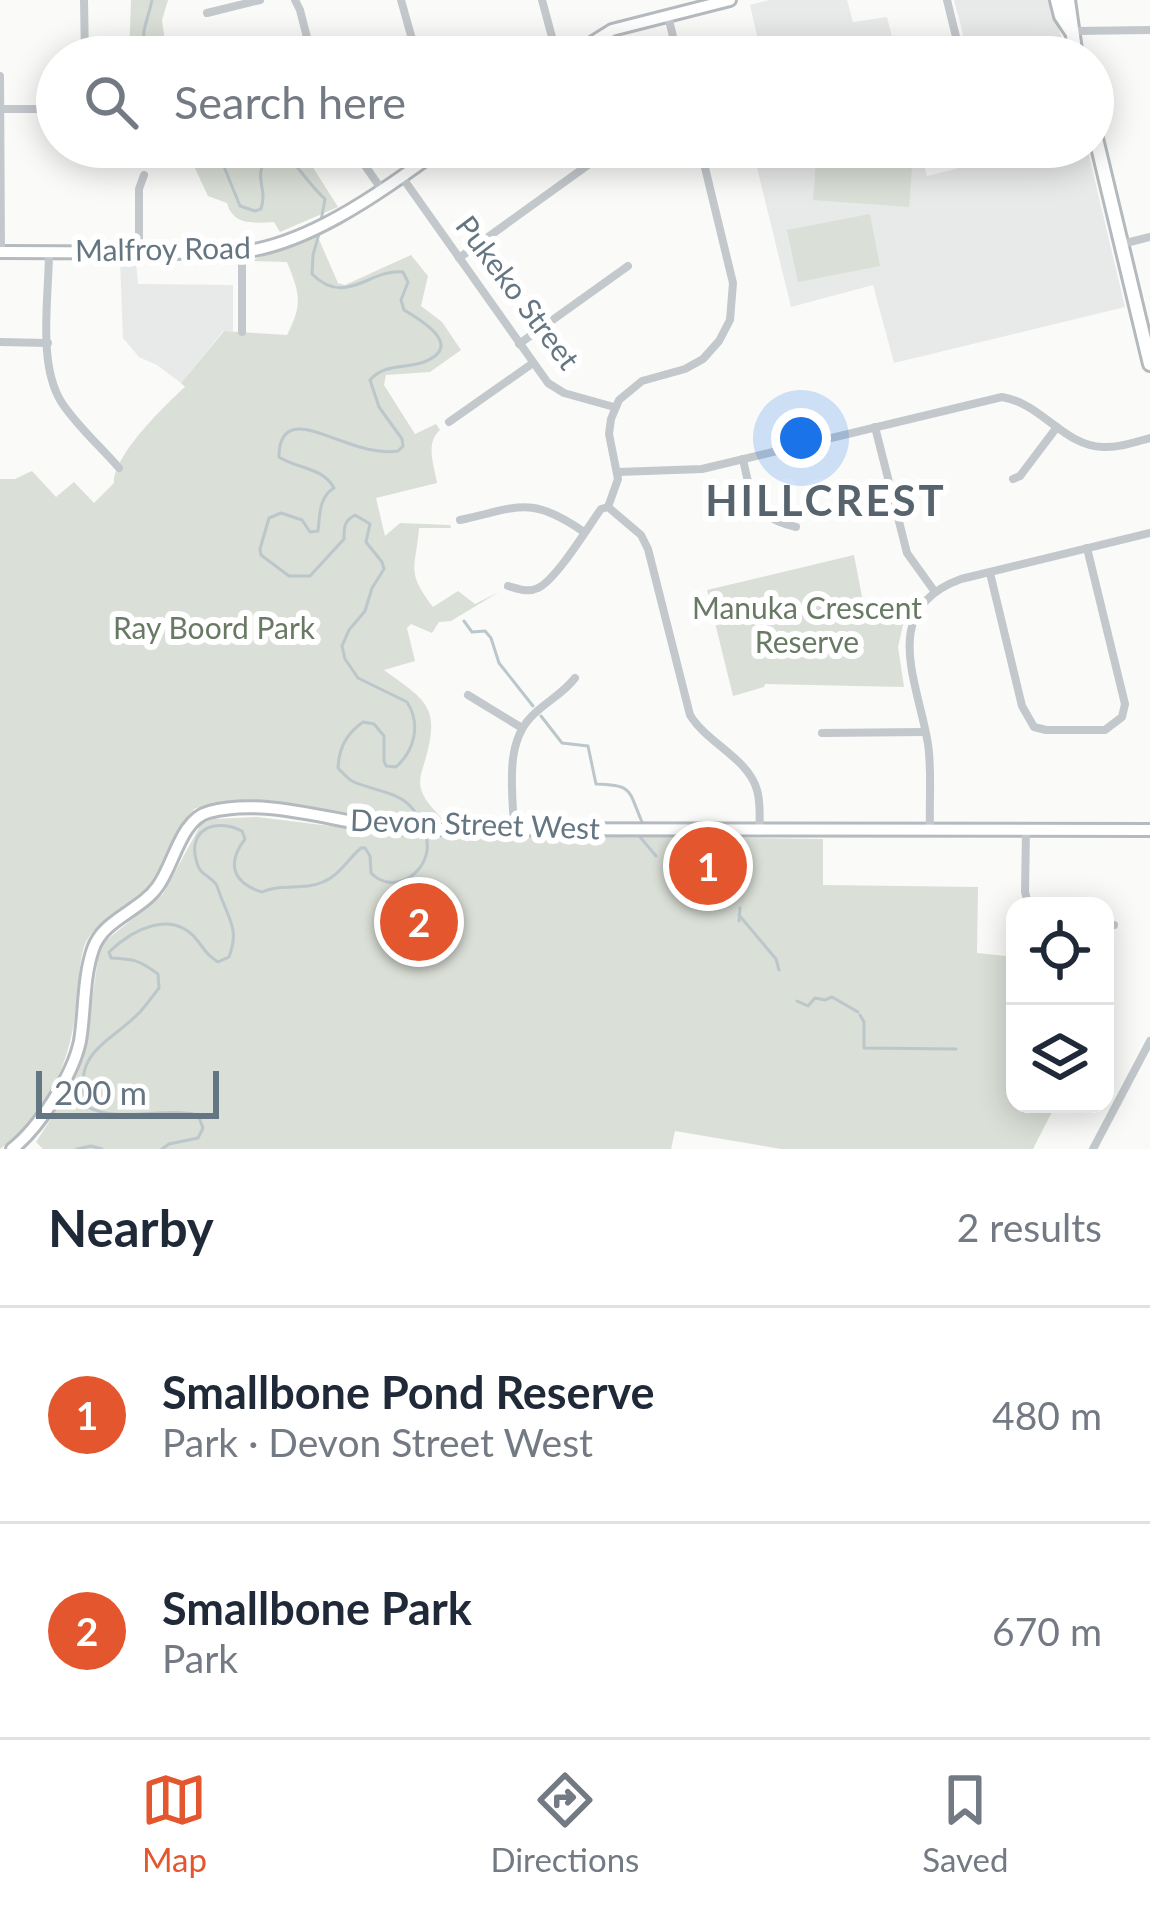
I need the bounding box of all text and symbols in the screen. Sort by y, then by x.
search box [36,36,1114,168]
icon: search [78,69,144,135]
text: Search here [174,75,406,129]
street label: Pukeko Street [449,208,588,376]
street label: Malfroy Road [75,228,251,268]
your location [771,408,831,468]
district label: HILLCREST [705,475,947,525]
park label: Manuka Crescent Reserve [692,589,922,659]
park label: Ray Boord Park [113,609,316,645]
street label: Devon Street West [350,801,601,845]
pin: 1 [669,821,747,911]
pin: 2 [380,877,458,967]
map controls [1006,897,1114,1113]
button: locate [1006,897,1114,1005]
button: layers [1006,1005,1114,1113]
scale bar [36,1065,219,1118]
text: 200 m [54,1072,147,1112]
text: Nearby [48,1197,214,1258]
text: 2 results [957,1204,1102,1250]
text: Smallbone Pond Reserve [162,1365,655,1419]
text: 1 [76,1392,98,1438]
text: 480 m [992,1392,1102,1438]
text: Park · Devon Street West [162,1419,593,1465]
text: Smallbone Park [162,1581,472,1635]
text: 2 [76,1608,98,1654]
text: 670 m [992,1608,1102,1654]
text: Park [162,1635,238,1681]
tab: Map [141,1767,207,1879]
tab: Directions [490,1767,639,1879]
tab: Saved [922,1767,1009,1879]

